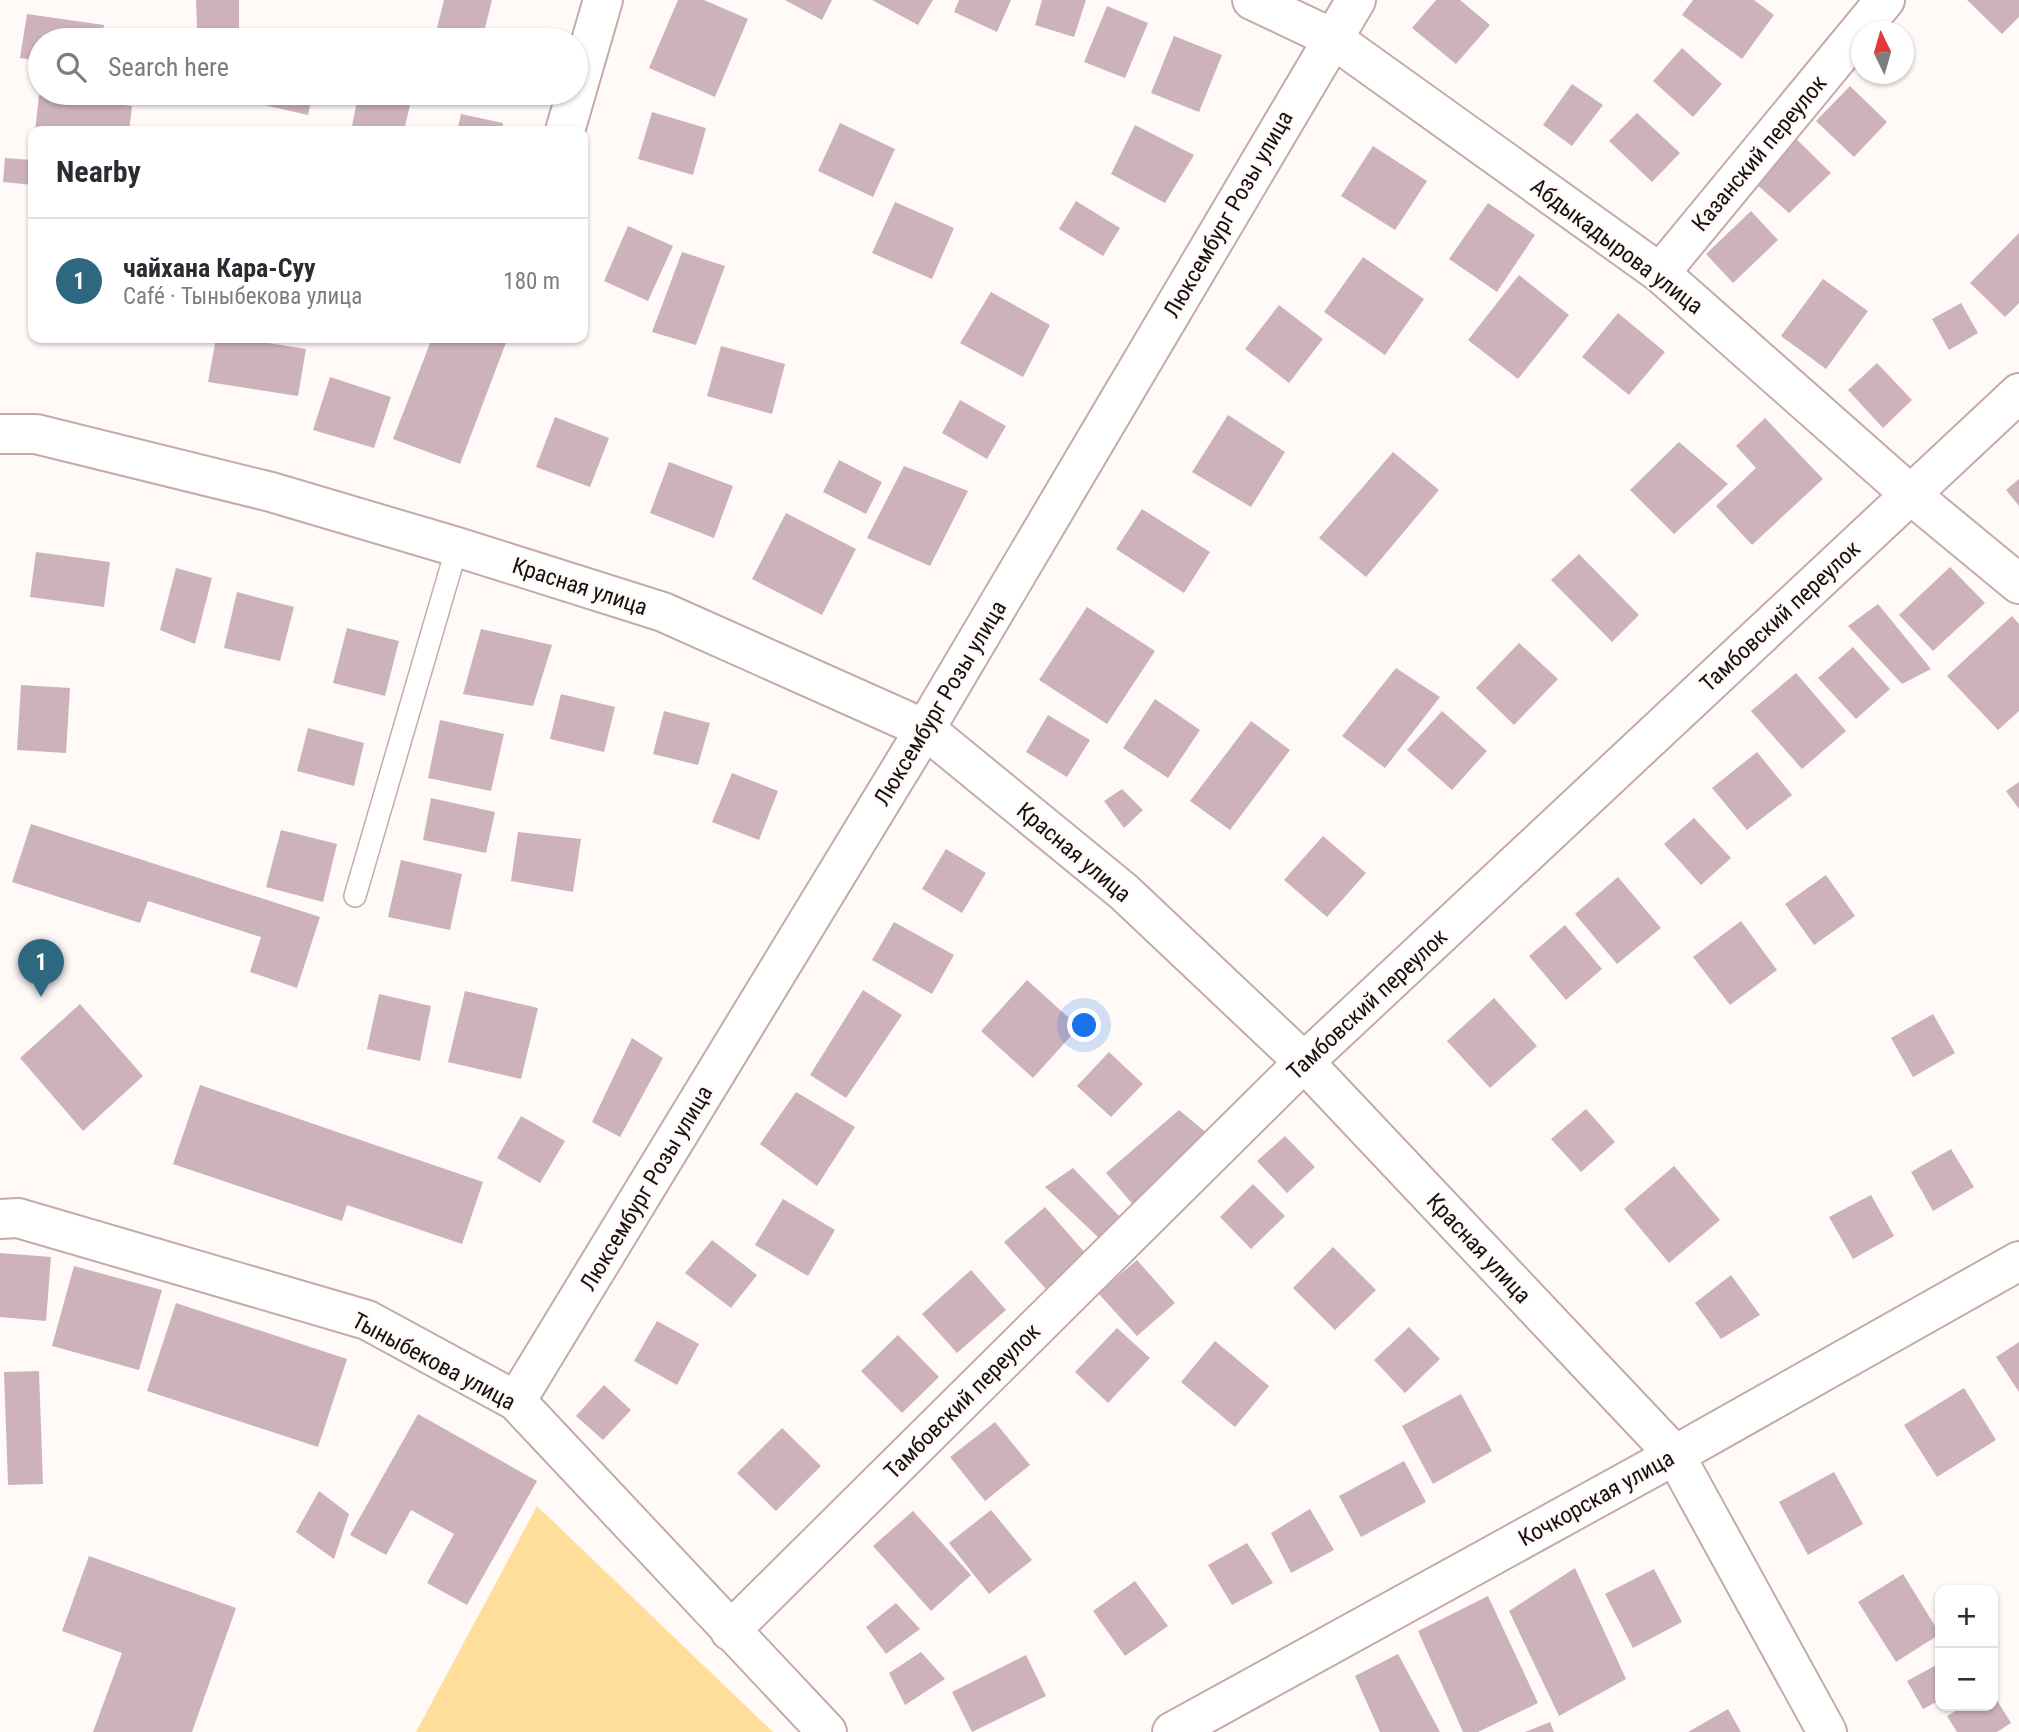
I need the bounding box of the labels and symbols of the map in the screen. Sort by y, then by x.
north arrow [1851,21,1914,84]
street label: Казанский переулок [1686,70,1832,237]
street label: Люксембург Розы улица [1158,106,1299,323]
street label: Абдыкадырова улица [1525,173,1708,320]
street label: Тамбовский переулок [1695,535,1866,698]
street label: Красная улица [509,552,651,621]
street label: Люксембург Розы улица [868,596,1012,811]
street label: Красная улица [1011,797,1136,908]
street label: Тамбовский переулок [1282,923,1453,1086]
pin: 1 [18,939,64,997]
your location [1067,1008,1101,1042]
street label: Люксембург Розы улица [574,1081,718,1296]
street label: Красная улица [1421,1188,1536,1309]
street label: Тыныбекова улица [347,1307,520,1416]
street label: Тамбовский переулок [879,1318,1046,1485]
street label: Кочкорская улица [1514,1445,1679,1552]

